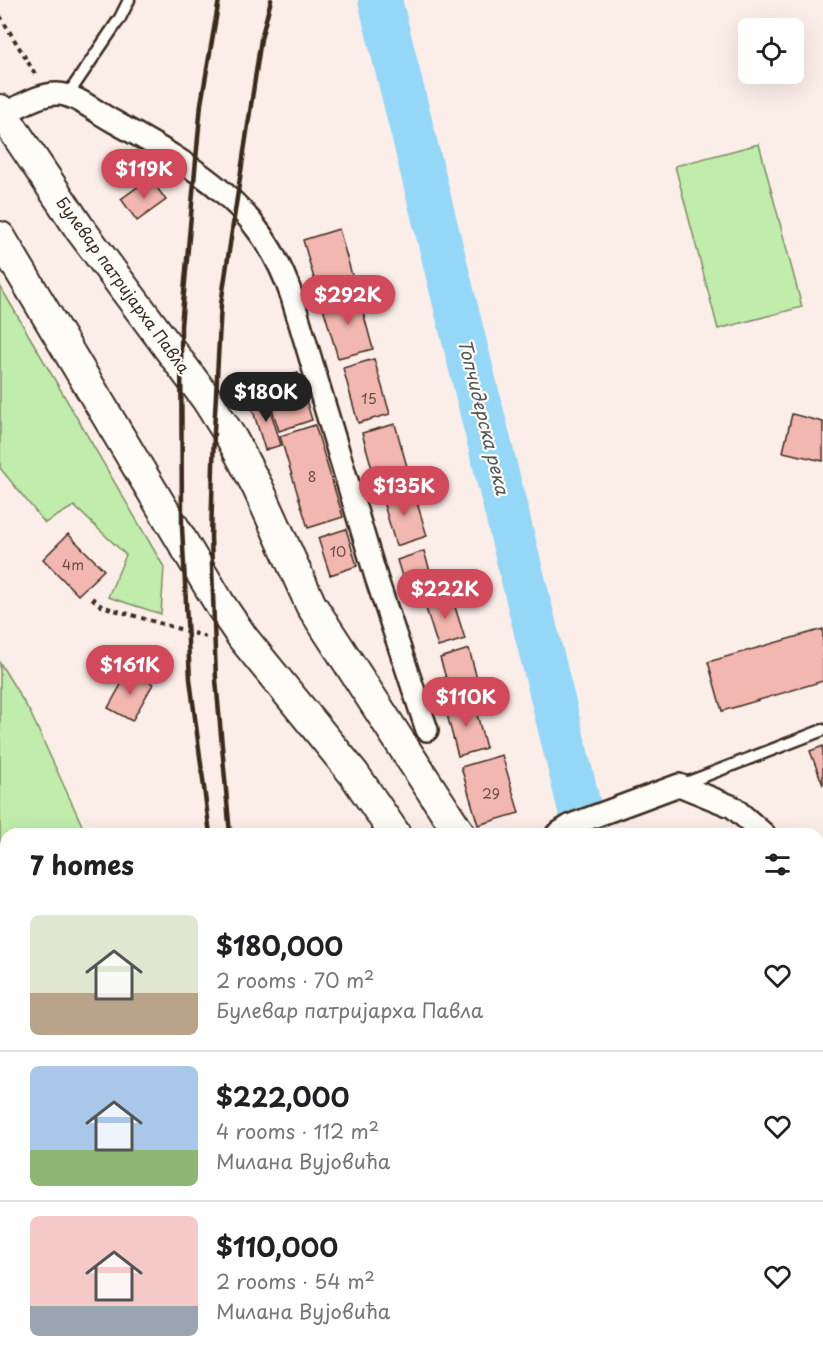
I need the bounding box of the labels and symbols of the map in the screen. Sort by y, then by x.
pin: $119K [102,149,186,200]
street label: Булевар патријарха Павла [51,191,196,378]
pin: $292K [306,275,390,326]
water label: Топчидерска река [452,336,517,498]
pin: $180K [224,372,308,423]
house number: 15 [361,388,377,409]
house number: 8 [308,466,316,487]
pin: $135K [362,466,446,517]
house number: 10 [330,541,346,562]
house number: 4m [62,554,84,575]
pin: $222K [403,569,487,620]
pin: $161K [88,645,172,696]
pin: $110K [424,677,508,728]
house number: 29 [482,783,500,804]

